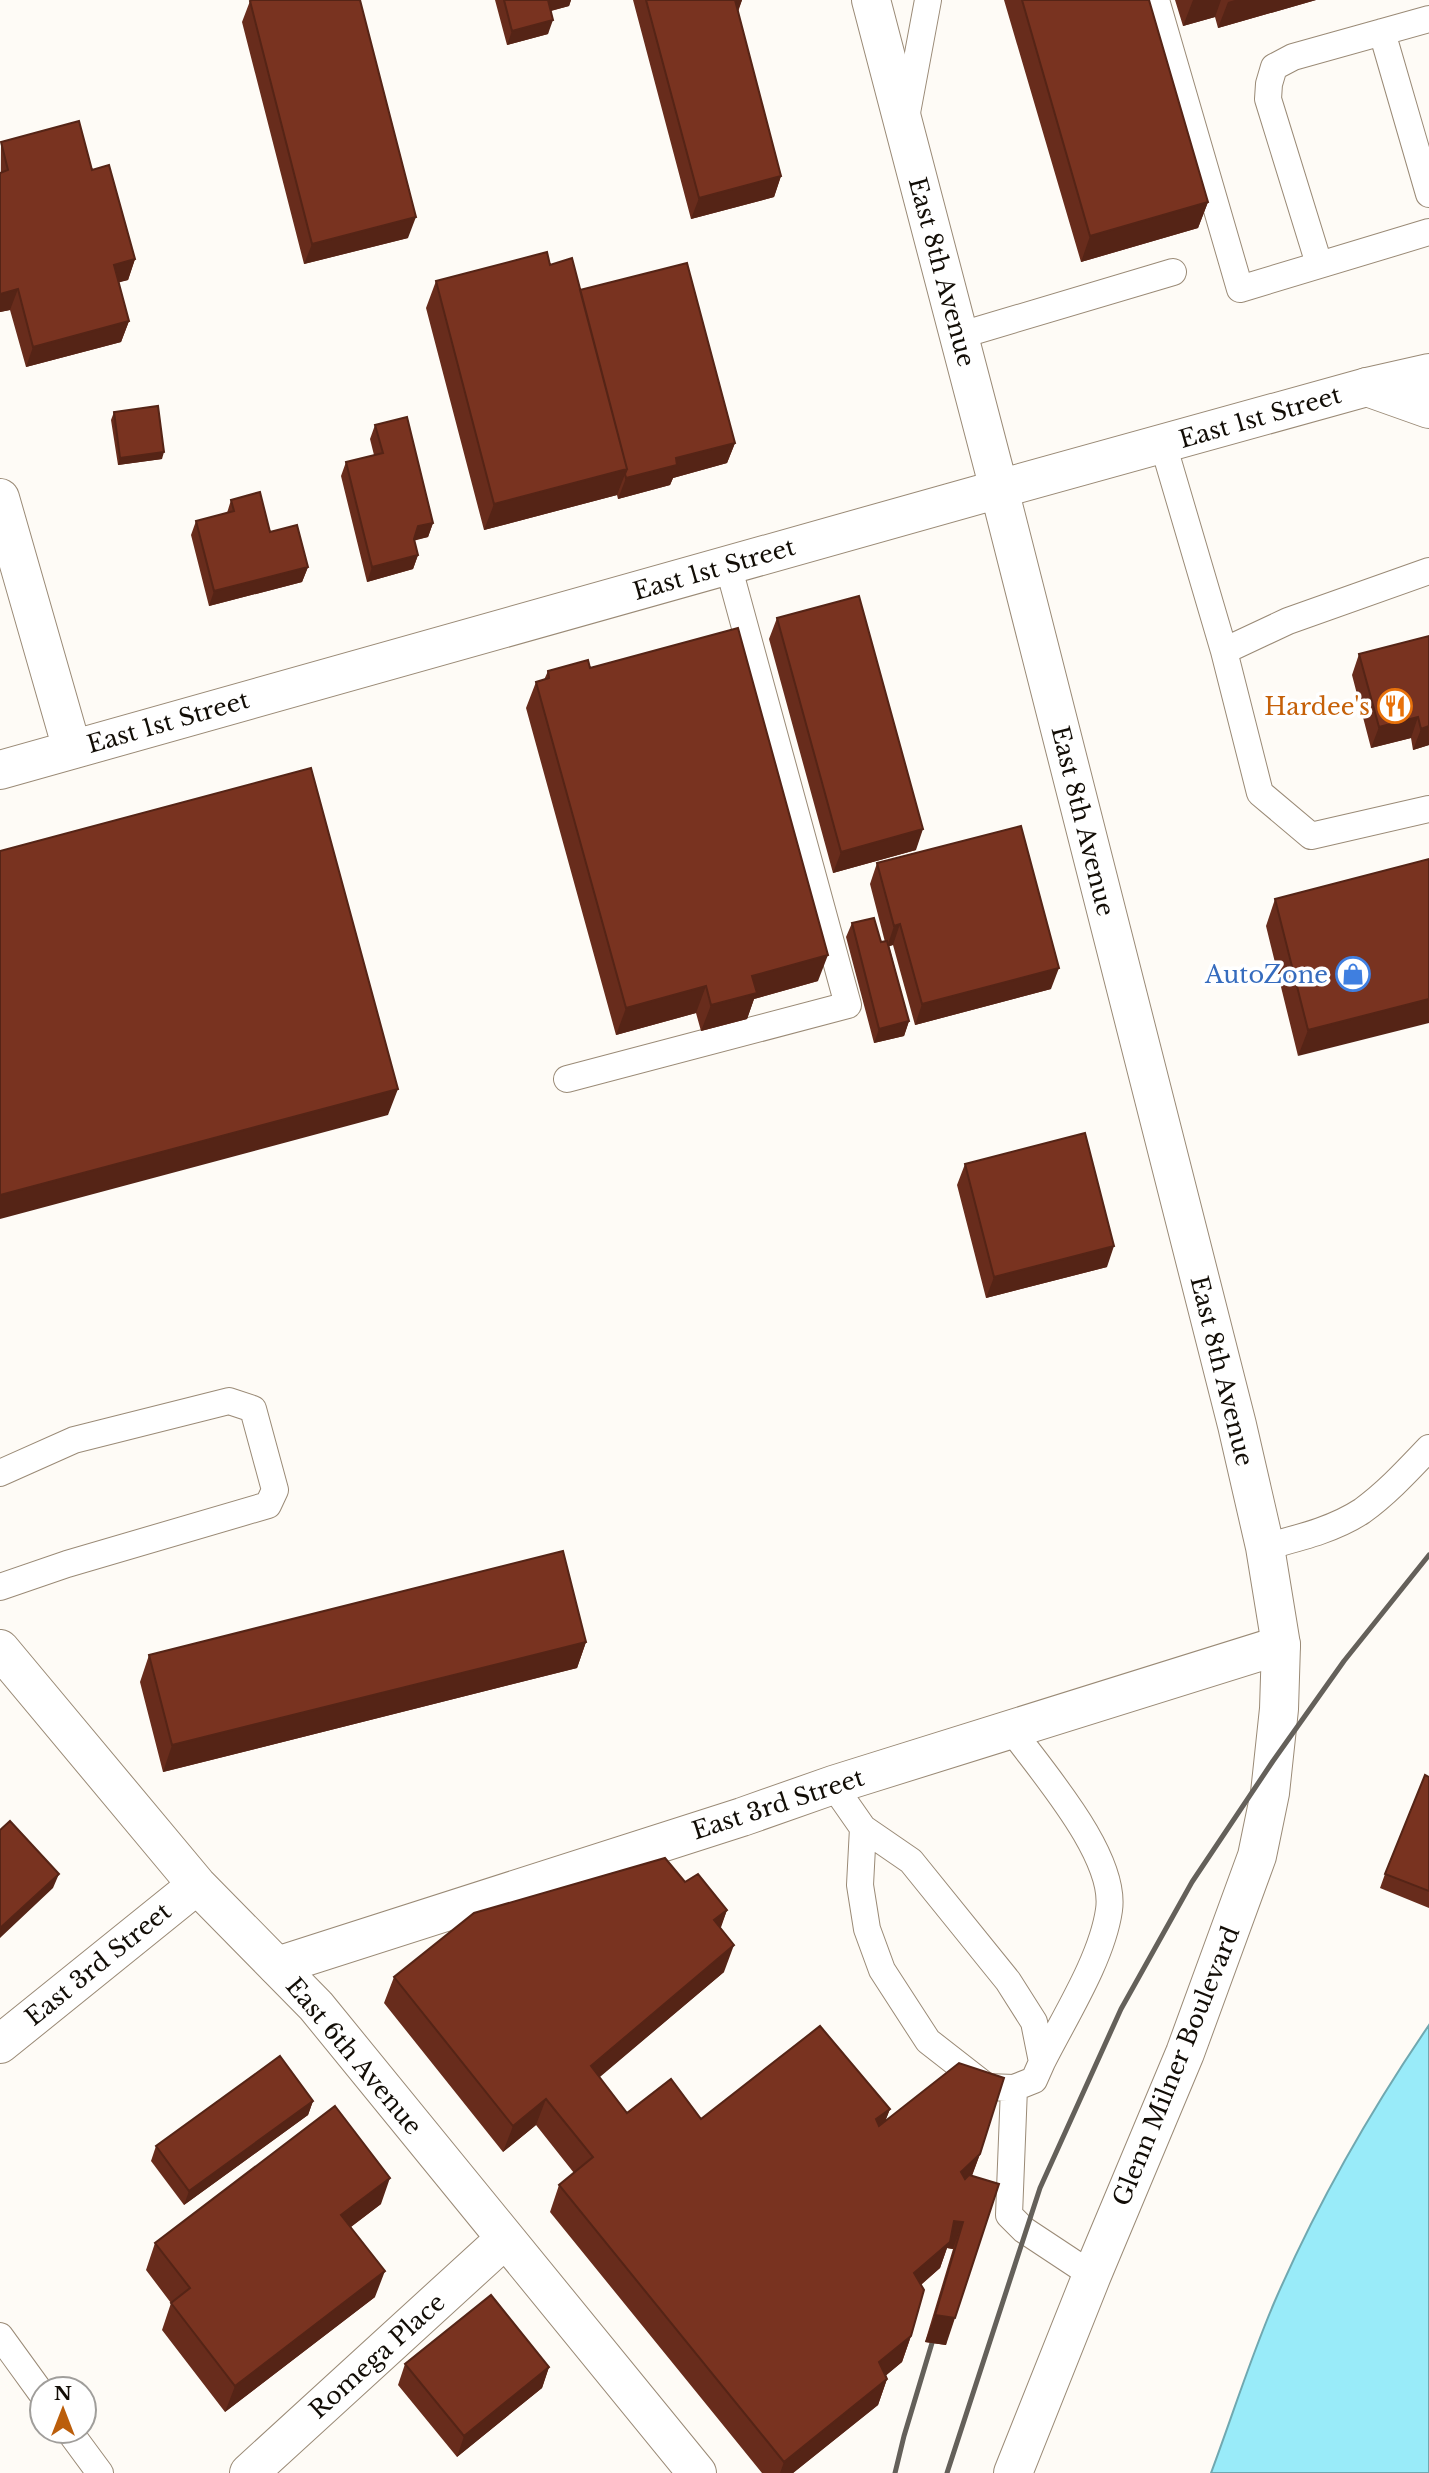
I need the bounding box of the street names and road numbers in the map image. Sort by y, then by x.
street label: East 8th Avenue [903,174,981,370]
street label: East 1st Street [1176,380,1344,454]
street label: East 1st Street [630,532,798,606]
street label: East 1st Street [84,685,252,759]
street label: East 8th Avenue [1045,723,1121,919]
street label: East 8th Avenue [1184,1273,1260,1469]
street label: East 3rd Street [688,1763,868,1845]
street label: East 3rd Street [19,1896,177,2032]
street label: Glenn Milner Boulevard [1107,1922,1245,2210]
street label: East 6th Avenue [280,1972,428,2140]
street label: Romega Place [303,2288,451,2424]

